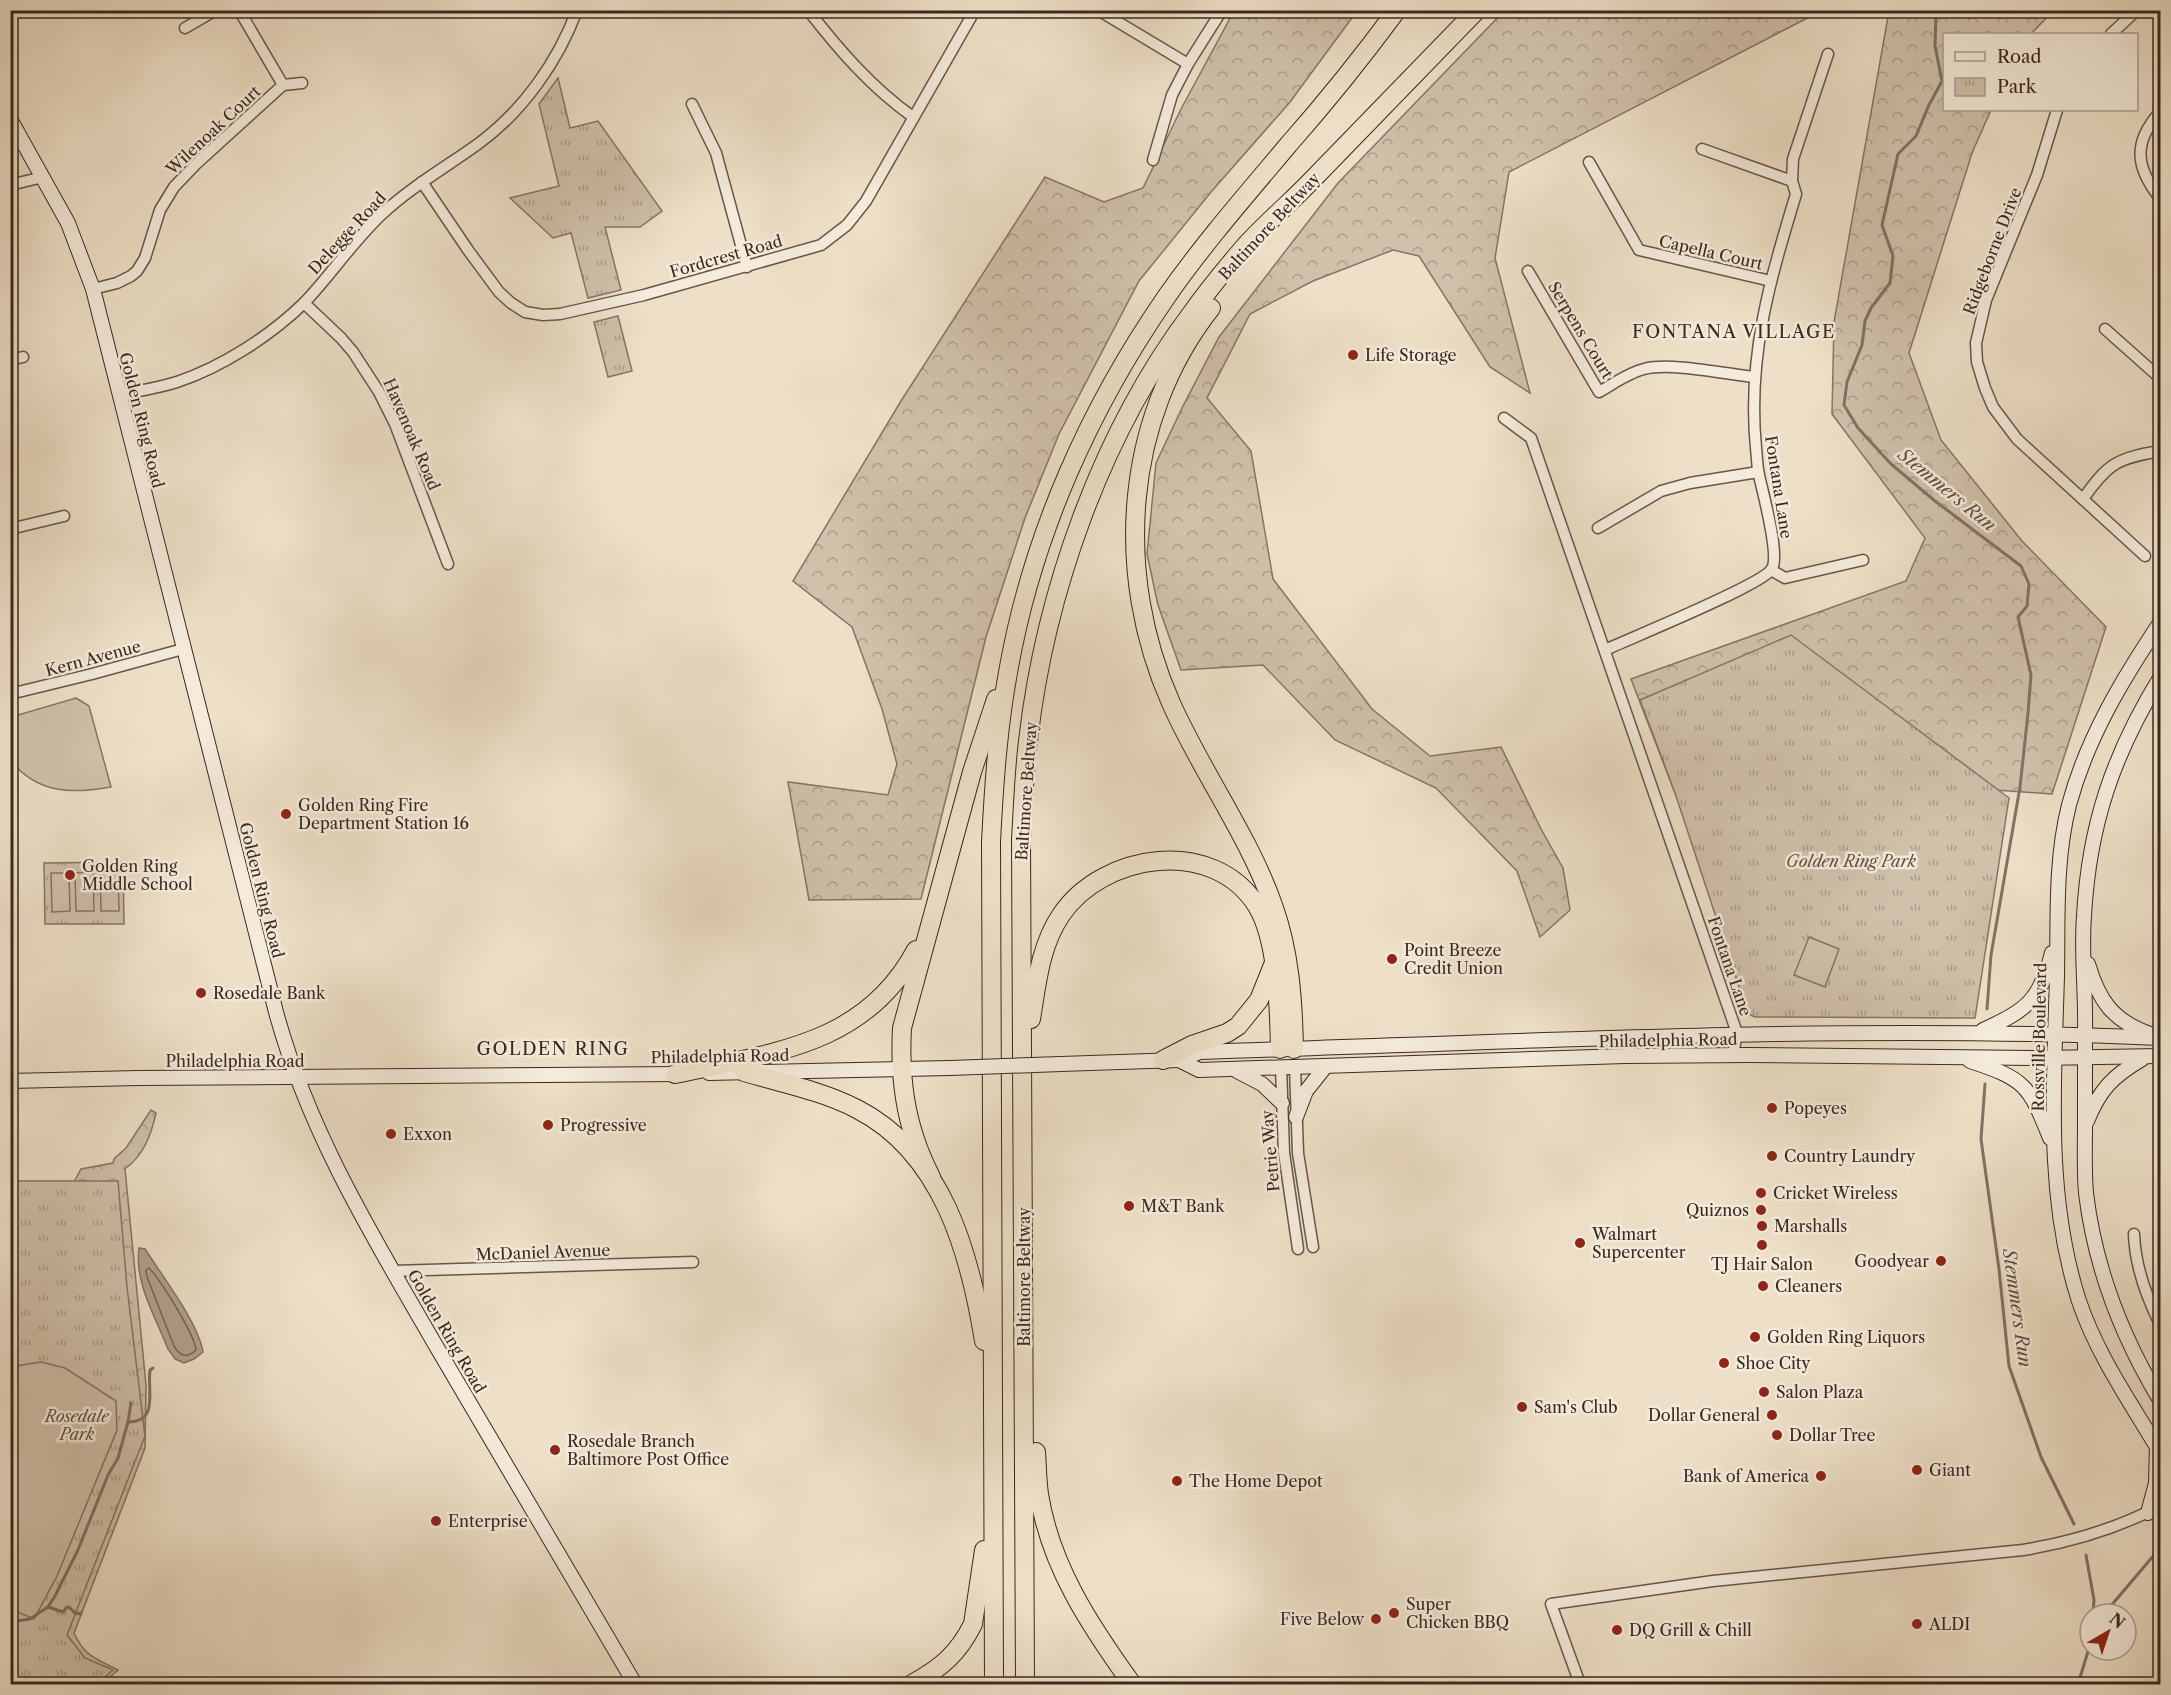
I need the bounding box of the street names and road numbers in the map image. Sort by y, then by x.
street label: Wilenoak Court [161,81,265,180]
street label: Baltimore Beltway [1214,167,1325,284]
street label: Ridgeborne Drive [1959,185,2025,317]
street label: Delegge Road [304,188,390,278]
street label: Fordcrest Road [667,230,785,282]
street label: Capella Court [1657,230,1765,274]
street label: Serpens Court [1544,278,1618,382]
street label: Golden Ring Road [115,350,169,490]
street label: Havenoak Road [379,375,445,493]
street label: Fontana Lane [1761,434,1797,540]
street label: Kern Avenue [43,636,143,680]
street label: Baltimore Beltway [1011,720,1041,861]
street label: Golden Ring Road [235,820,289,960]
street label: Fontana Lane [1704,914,1756,1018]
street label: Rossville Boulevard [2028,962,2050,1111]
street label: Philadelphia Road [1598,1029,1738,1051]
street label: Philadelphia Road [650,1045,790,1067]
street label: Philadelphia Road [166,1051,305,1071]
street label: Petrie Way [1256,1108,1284,1193]
street label: Baltimore Beltway [1014,1206,1034,1347]
street label: McDaniel Avenue [475,1240,611,1264]
street label: Golden Ring Road [404,1266,491,1397]

